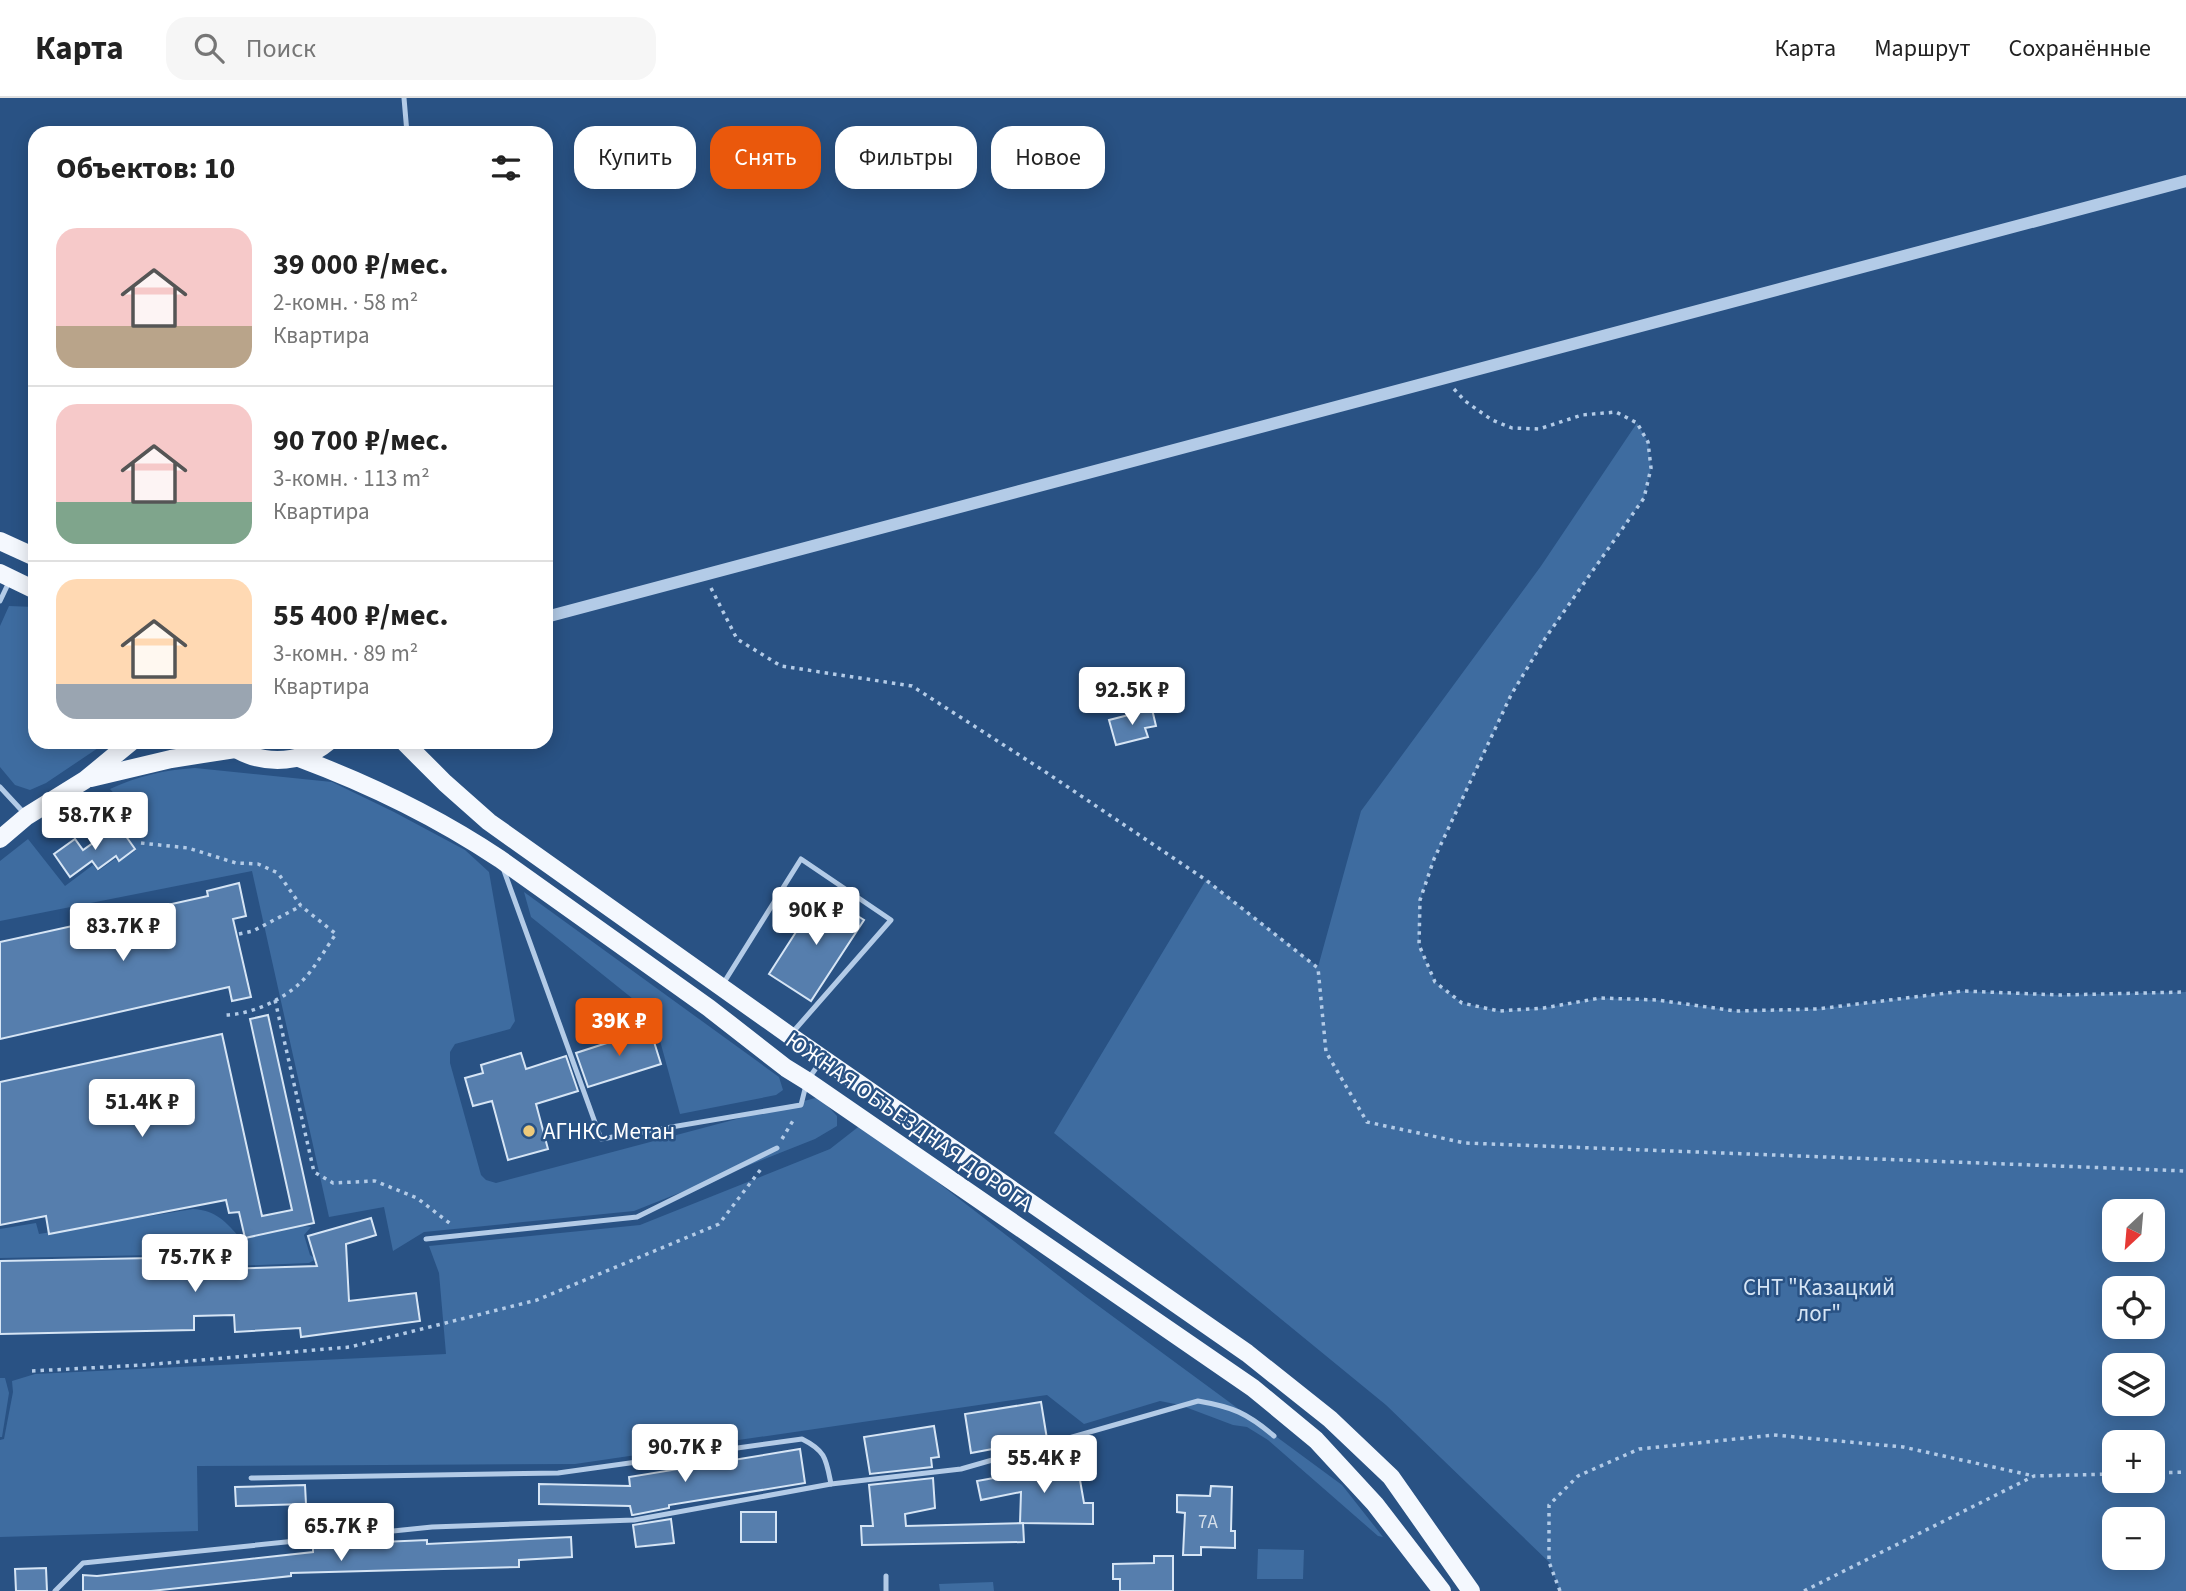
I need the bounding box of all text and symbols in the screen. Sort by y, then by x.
search box [166,17,656,80]
text: Карта [35,25,124,72]
icon: search [190,29,228,67]
text: Поиск [246,30,316,67]
text: Карта [1775,31,1836,66]
text: Маршрут [1874,31,1970,66]
text: Сохранённые [2008,31,2151,66]
chip: Купить [574,126,696,189]
chip: Снять [710,126,821,189]
chip: Фильтры [835,126,977,189]
chip: Новое [991,126,1105,189]
text: Объектов: 10 [56,147,235,190]
icon: filters [487,149,525,187]
text: 39 000 ₽/мес. [273,243,449,286]
icon: home [112,256,196,340]
text: 2-комн. · 58 m² [273,286,418,319]
text: Квартира [273,319,370,352]
text: 90 700 ₽/мес. [273,419,449,462]
icon: home [112,432,196,516]
text: 3-комн. · 113 m² [273,462,430,495]
text: Квартира [273,495,370,528]
text: 55 400 ₽/мес. [273,594,449,637]
icon: home [112,607,196,691]
text: 3-комн. · 89 m² [273,637,418,670]
pin: 92.5K ₽ [1067,668,1197,727]
text: Квартира [273,670,370,703]
text: 92.5K ₽ [1095,673,1169,706]
pin: 58.7K ₽ [30,792,160,852]
text: 58.7K ₽ [58,798,132,831]
pin: 90K ₽ [767,888,865,947]
text: 90K ₽ [788,893,844,926]
pin: 83.7K ₽ [58,904,188,963]
text: 83.7K ₽ [86,909,160,942]
pin: 39K ₽ [570,998,668,1058]
text: 39K ₽ [591,1004,647,1037]
street label: ЮЖНАЯ ОБЪЕЗДНАЯ ДОРОГА [779,1024,1040,1220]
pin: 51.4K ₽ [77,1080,207,1139]
text: 51.4K ₽ [105,1085,179,1118]
place label: АГНКС Метан [543,1115,675,1148]
marker: АГНКС Метан [521,1123,537,1139]
north arrow [2102,1199,2165,1262]
map controls [2102,1199,2165,1570]
pin: 75.7K ₽ [130,1234,260,1294]
text: 75.7K ₽ [158,1240,232,1273]
park label: СНТ "Казацкий лог" [1743,1271,1895,1330]
button: locate [2102,1276,2165,1339]
button: layers [2102,1353,2165,1416]
pin: 90.7K ₽ [620,1424,750,1484]
text: 90.7K ₽ [648,1430,722,1463]
button: + [2102,1430,2165,1493]
pin: 55.4K ₽ [979,1436,1109,1495]
text: 55.4K ₽ [1007,1441,1081,1474]
pin: 65.7K ₽ [276,1504,406,1563]
button: − [2102,1507,2165,1570]
text: 65.7K ₽ [304,1509,378,1542]
house number: 7А [1198,1509,1219,1536]

